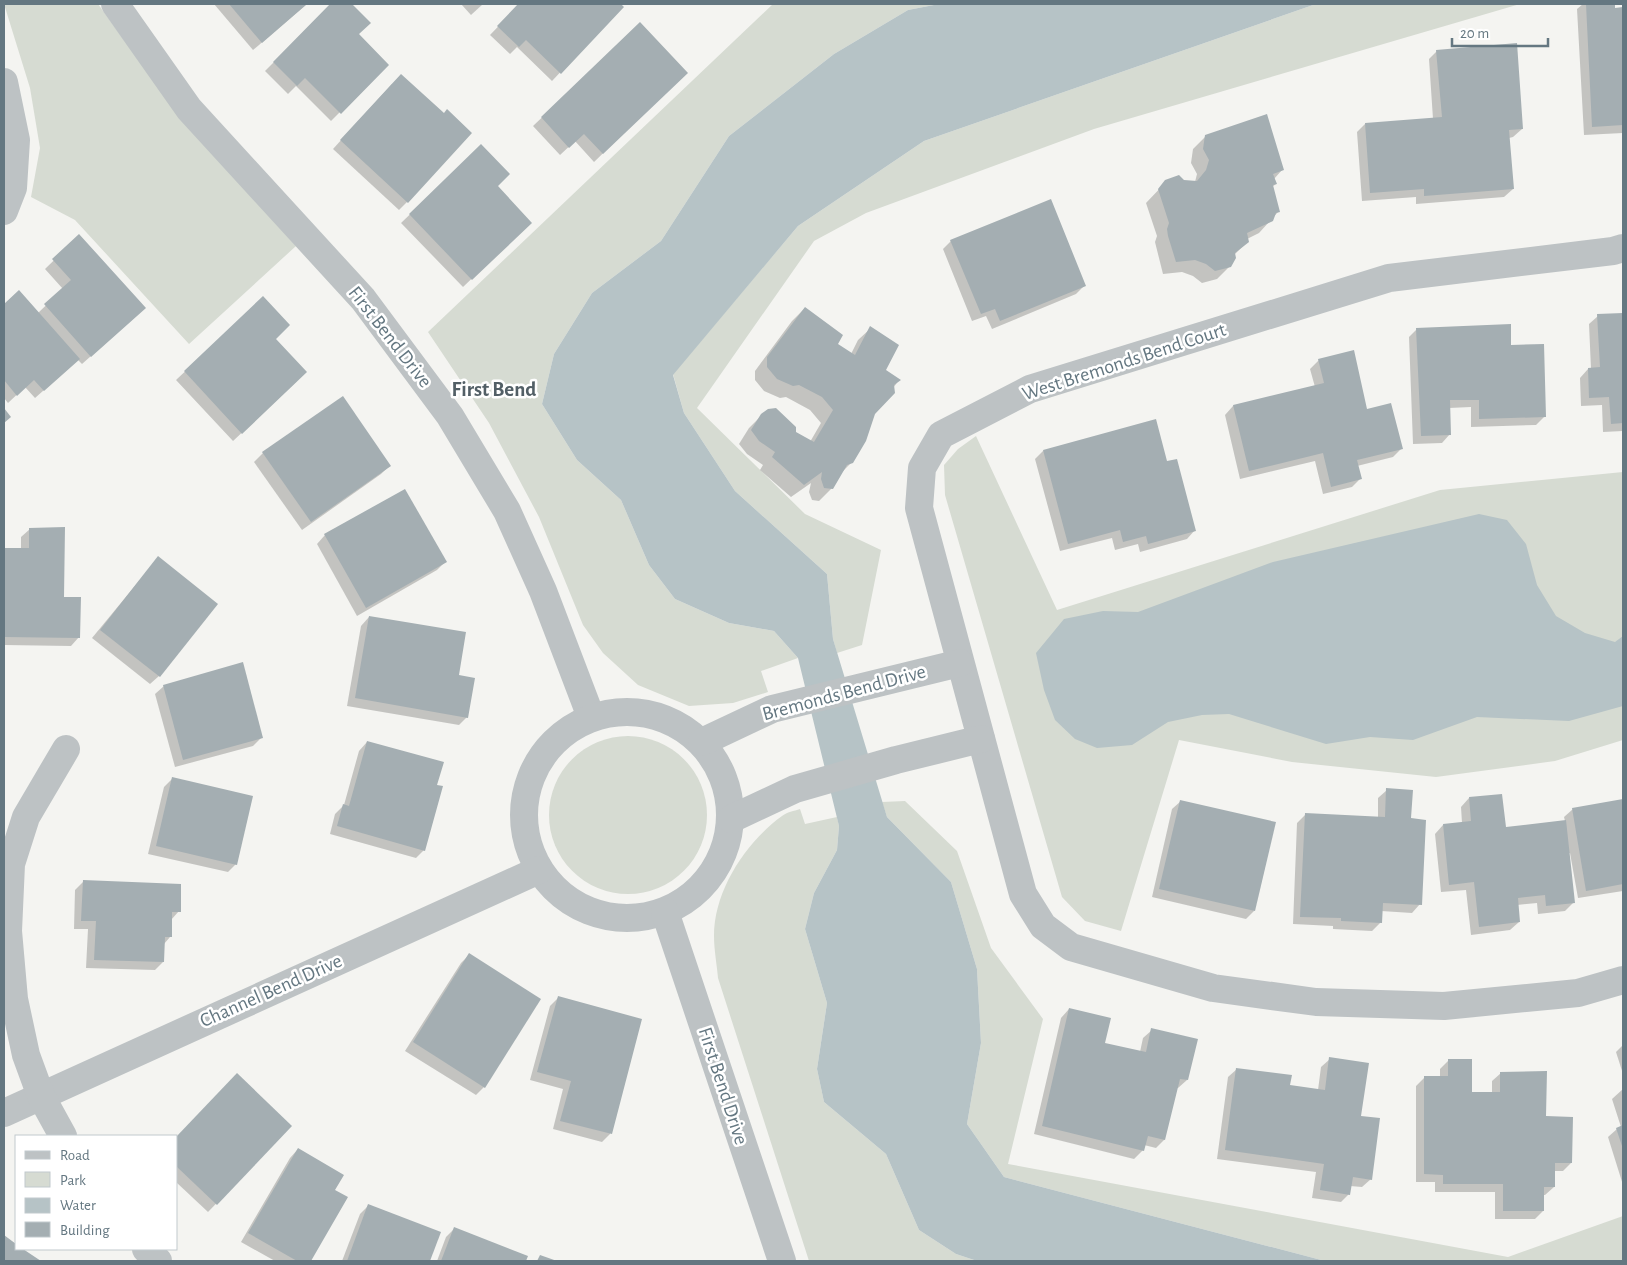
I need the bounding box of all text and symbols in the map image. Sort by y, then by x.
scale bar [1452,15,1548,47]
text: 20 m [1460,26,1489,41]
street label: First Bend Drive [344,283,436,391]
street label: West Bremonds Bend Court [1020,319,1229,404]
district label: First Bend [452,379,536,400]
street label: Bremonds Bend Drive [760,662,928,724]
street label: Channel Bend Drive [197,951,345,1031]
street label: First Bend Drive [695,1025,751,1147]
legend [15,1135,178,1250]
text: Road [60,1148,90,1163]
text: Park [60,1173,86,1188]
text: Water [60,1198,96,1213]
text: Building [60,1223,110,1238]

